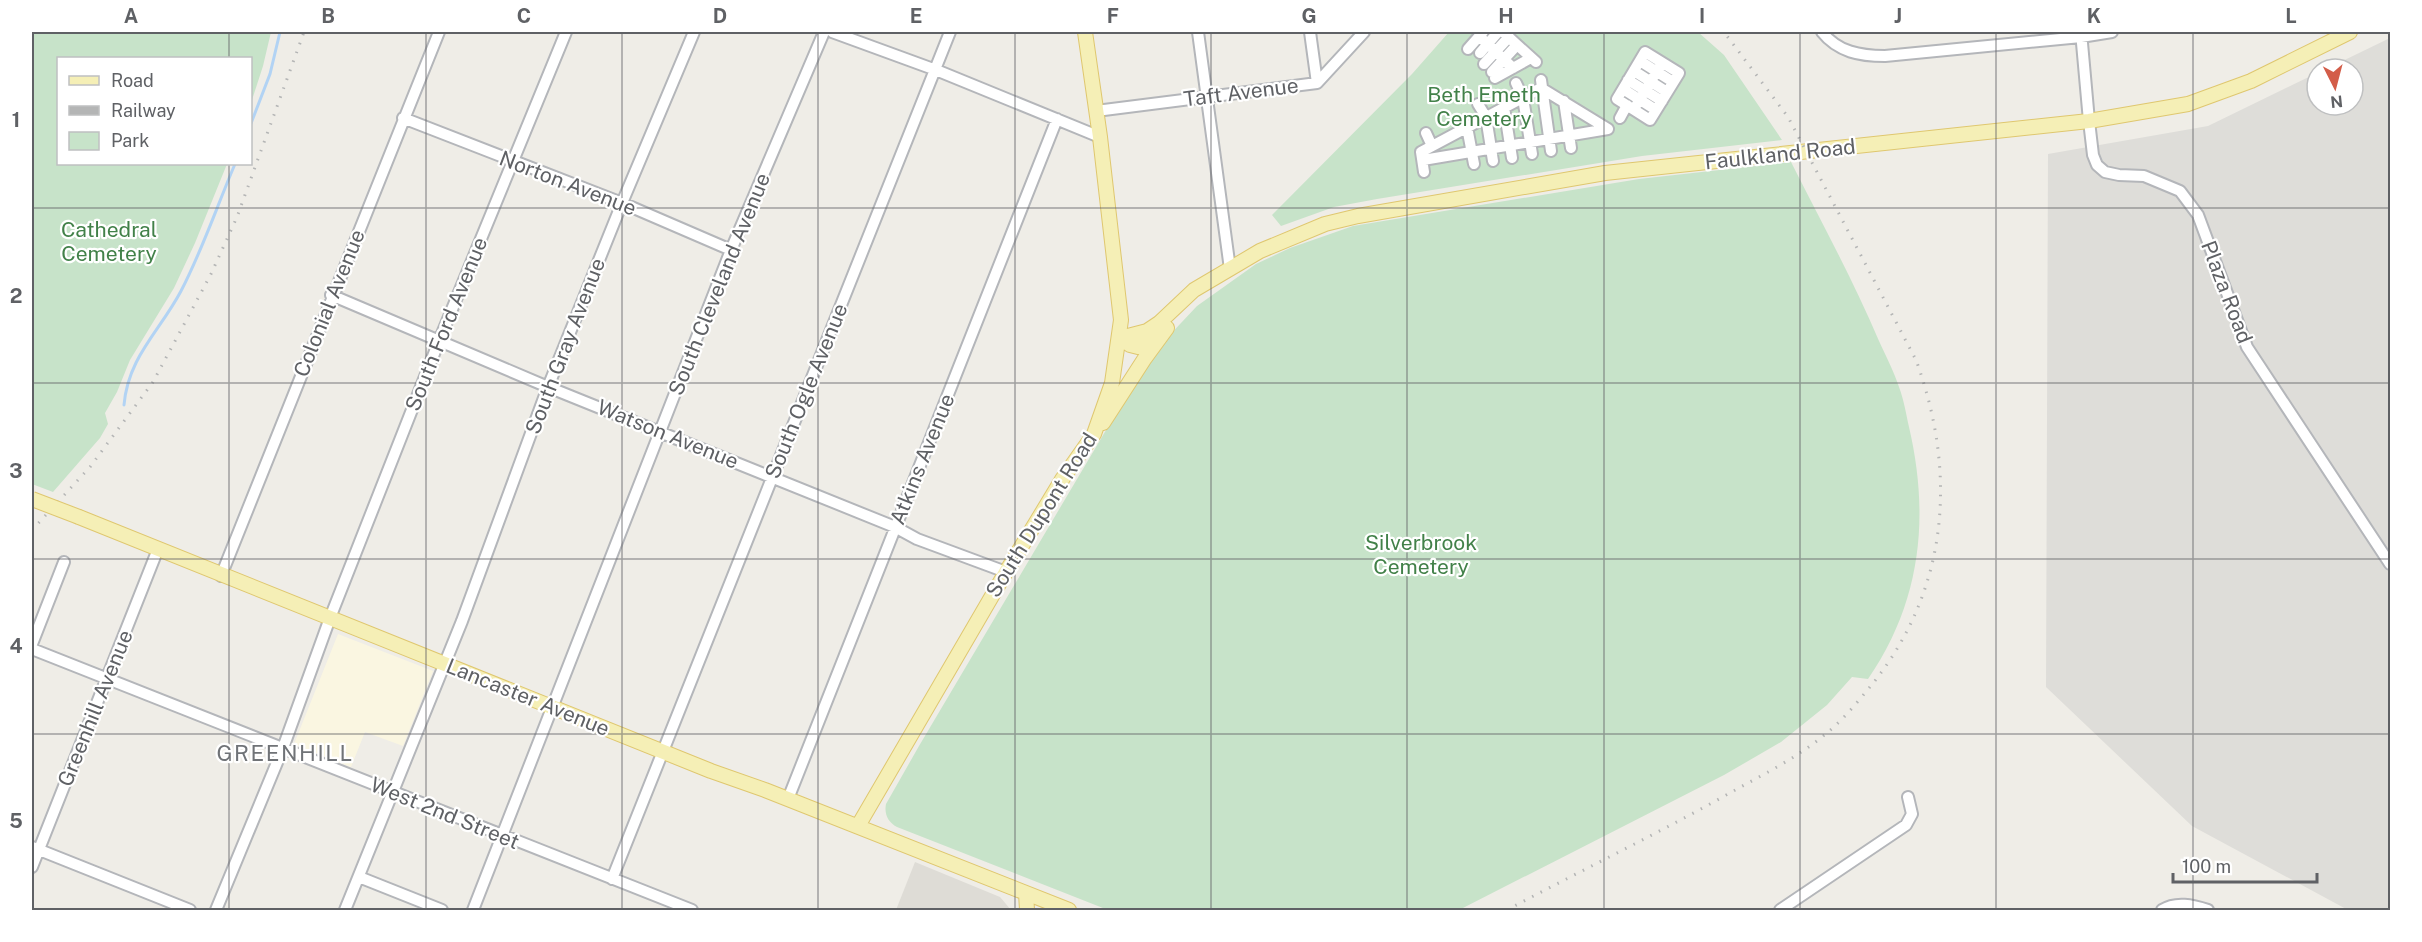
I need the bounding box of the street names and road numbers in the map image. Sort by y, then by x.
street label: Taft Avenue [1182,73,1300,111]
street label: Faulkland Road [1703,134,1857,174]
street label: Norton Avenue [496,145,640,221]
street label: South Cleveland Avenue [663,169,775,399]
street label: Colonial Avenue [288,226,370,380]
street label: South Ford Avenue [400,233,492,415]
street label: Plaza Road [2196,237,2258,347]
street label: South Gray Avenue [520,255,610,437]
street label: South Ogle Avenue [759,300,853,482]
street label: Atkins Avenue [884,390,960,528]
street label: Watson Avenue [594,394,742,474]
street label: South Dupont Road [980,428,1102,602]
street label: Greenhill Avenue [52,626,138,790]
street label: Lancaster Avenue [443,653,613,741]
street label: West 2nd Street [367,772,523,854]

